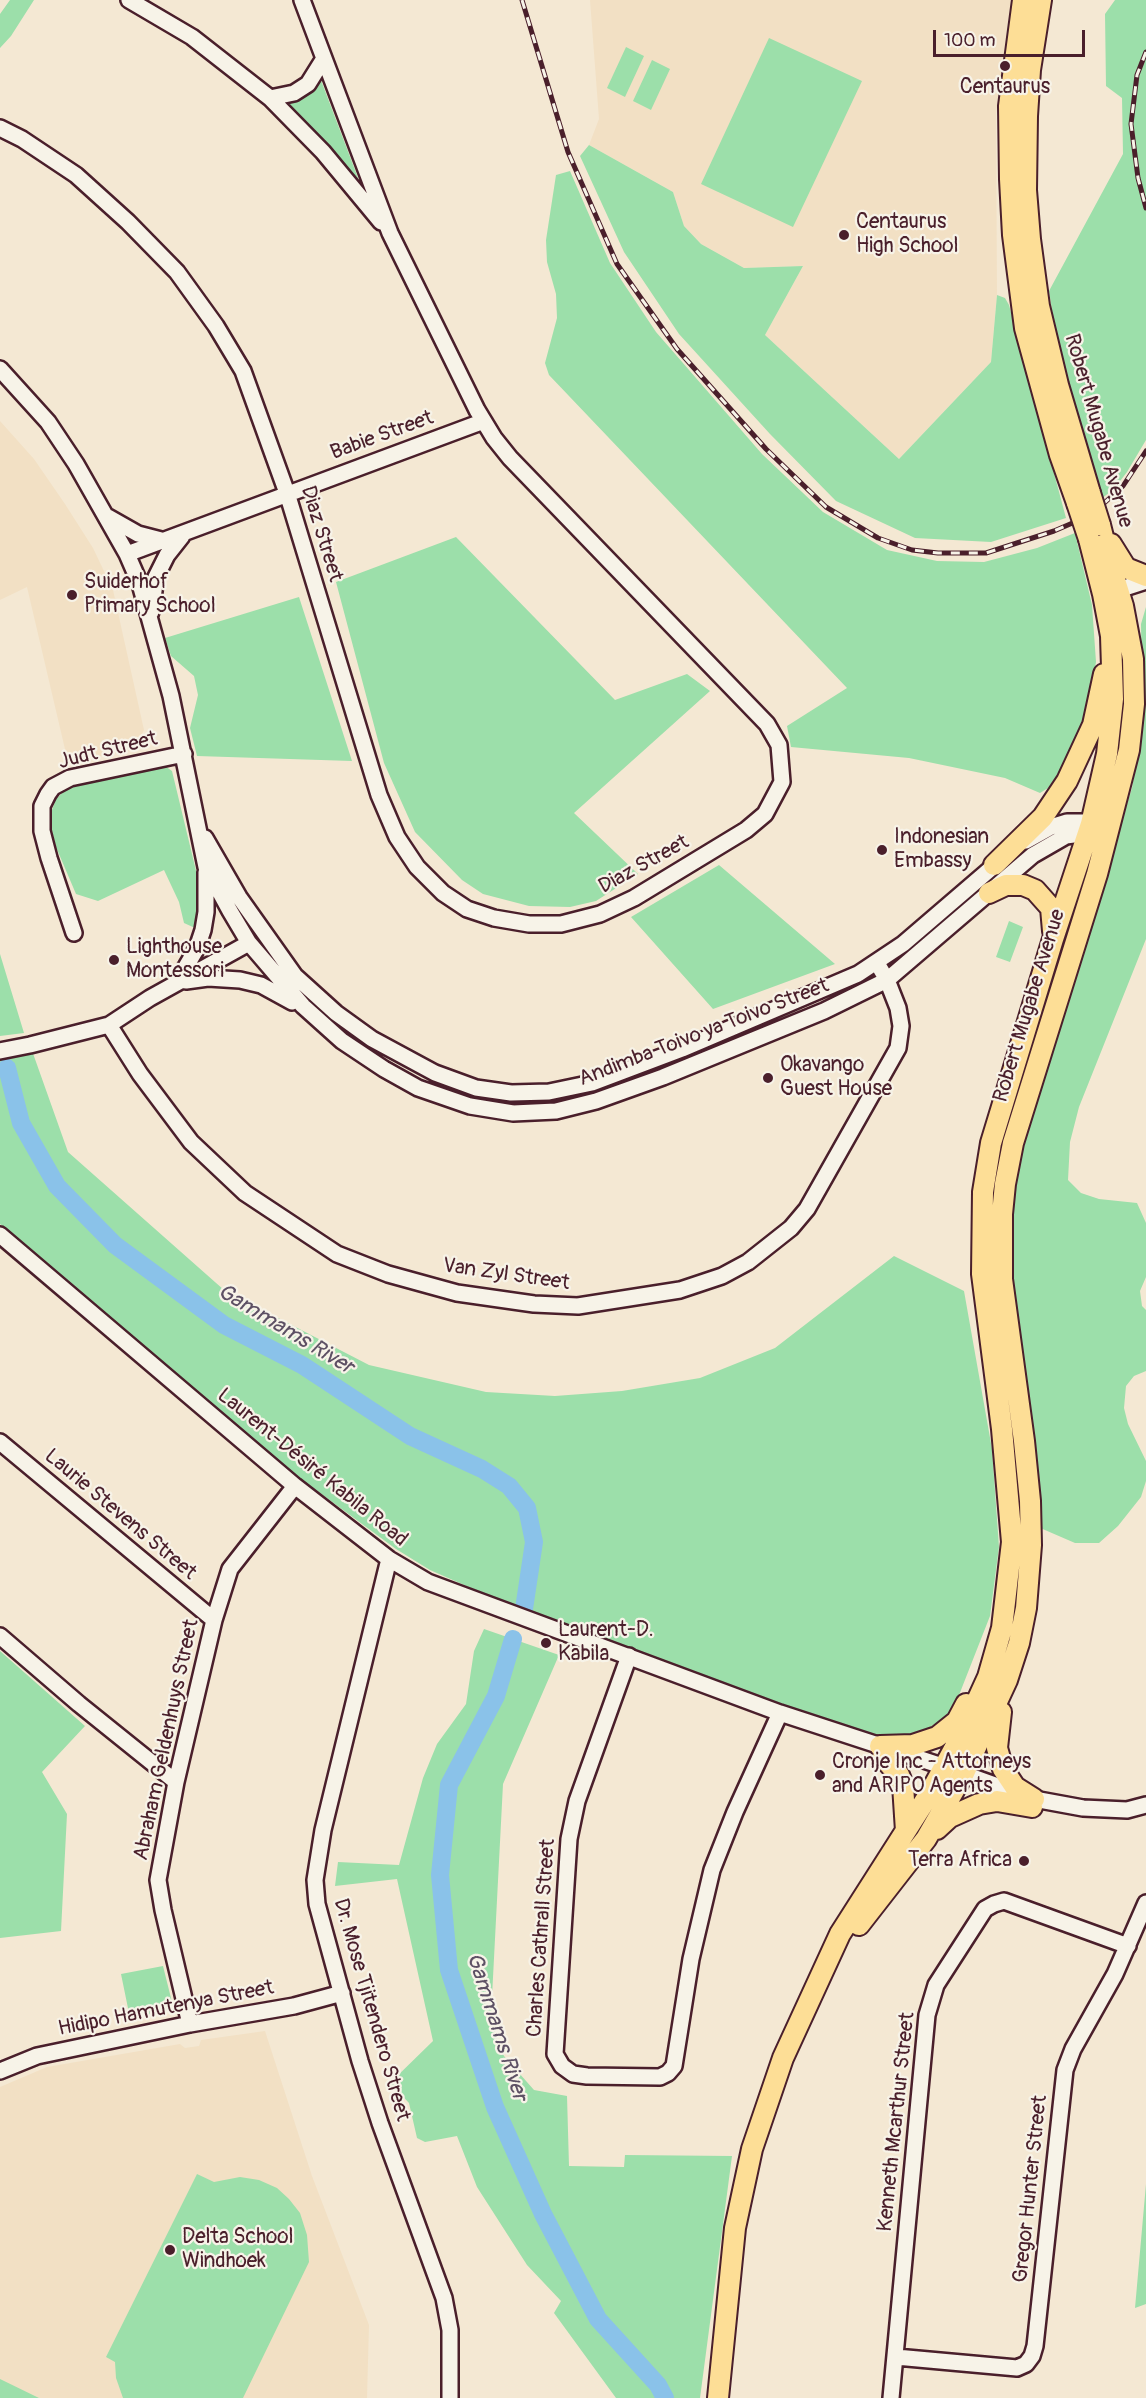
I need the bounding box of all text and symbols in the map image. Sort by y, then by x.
scale bar [936,18,1088,56]
text: 100 m [944,29,996,52]
marker: Centaurus [998,59,1012,73]
place label: Centaurus [960,75,1050,101]
place label: Centaurus High School [856,210,959,260]
marker: Centaurus High School [837,228,851,242]
street label: Robert Mugabe Avenue [1058,331,1138,531]
street label: Babie Street [327,406,437,466]
street label: Diaz Street [294,483,348,585]
place label: Suiderhof Primary School [84,570,216,620]
marker: Suiderhof Primary School [65,588,79,602]
street label: Judt Street [56,727,160,775]
place label: Indonesian Embassy [894,825,989,875]
street label: Diaz Street [595,830,693,900]
marker: Indonesian Embassy [875,843,889,857]
street label: Robert Mugabe Avenue [989,906,1071,1106]
place label: Lighthouse Montessori [126,935,224,985]
marker: Lighthouse Montessori [107,953,121,967]
street label: Andimba Toivo ya Toivo Street [575,974,833,1092]
place label: Okavango Guest House [780,1053,892,1103]
marker: Okavango Guest House [761,1071,775,1085]
street label: Van Zyl Street [441,1254,571,1296]
water label: Gammams River [212,1279,358,1381]
street label: Laurent-Désiré Kabila Road [212,1383,412,1553]
street label: Laurie Stevens Street [39,1444,201,1586]
street label: Abraham Geldenhuys Street [129,1617,205,1863]
place label: Laurent-D. Kabila [558,1618,654,1668]
marker: Laurent-D. Kabila [539,1636,553,1650]
place label: Cronje Inc - Attorneys and ARIPO Agents [832,1750,1031,1800]
marker: Cronje Inc - Attorneys and ARIPO Agents [813,1768,827,1782]
street label: Charles Cathrall Street [523,1838,561,2038]
place label: Terra Africa [908,1848,1012,1874]
marker: Terra Africa [1017,1854,1031,1868]
street label: Dr. Mose Tjitendero Street [327,1896,415,2124]
water label: Gammams River [460,1950,532,2104]
street label: Hidipo Hamutenya Street [56,1976,276,2042]
street label: Kenneth Mcarthur Street [873,2011,921,2233]
street label: Gregor Hunter Street [1009,2094,1053,2284]
place label: Delta School Windhoek [182,2225,294,2275]
marker: Delta School Windhoek [163,2243,177,2257]

